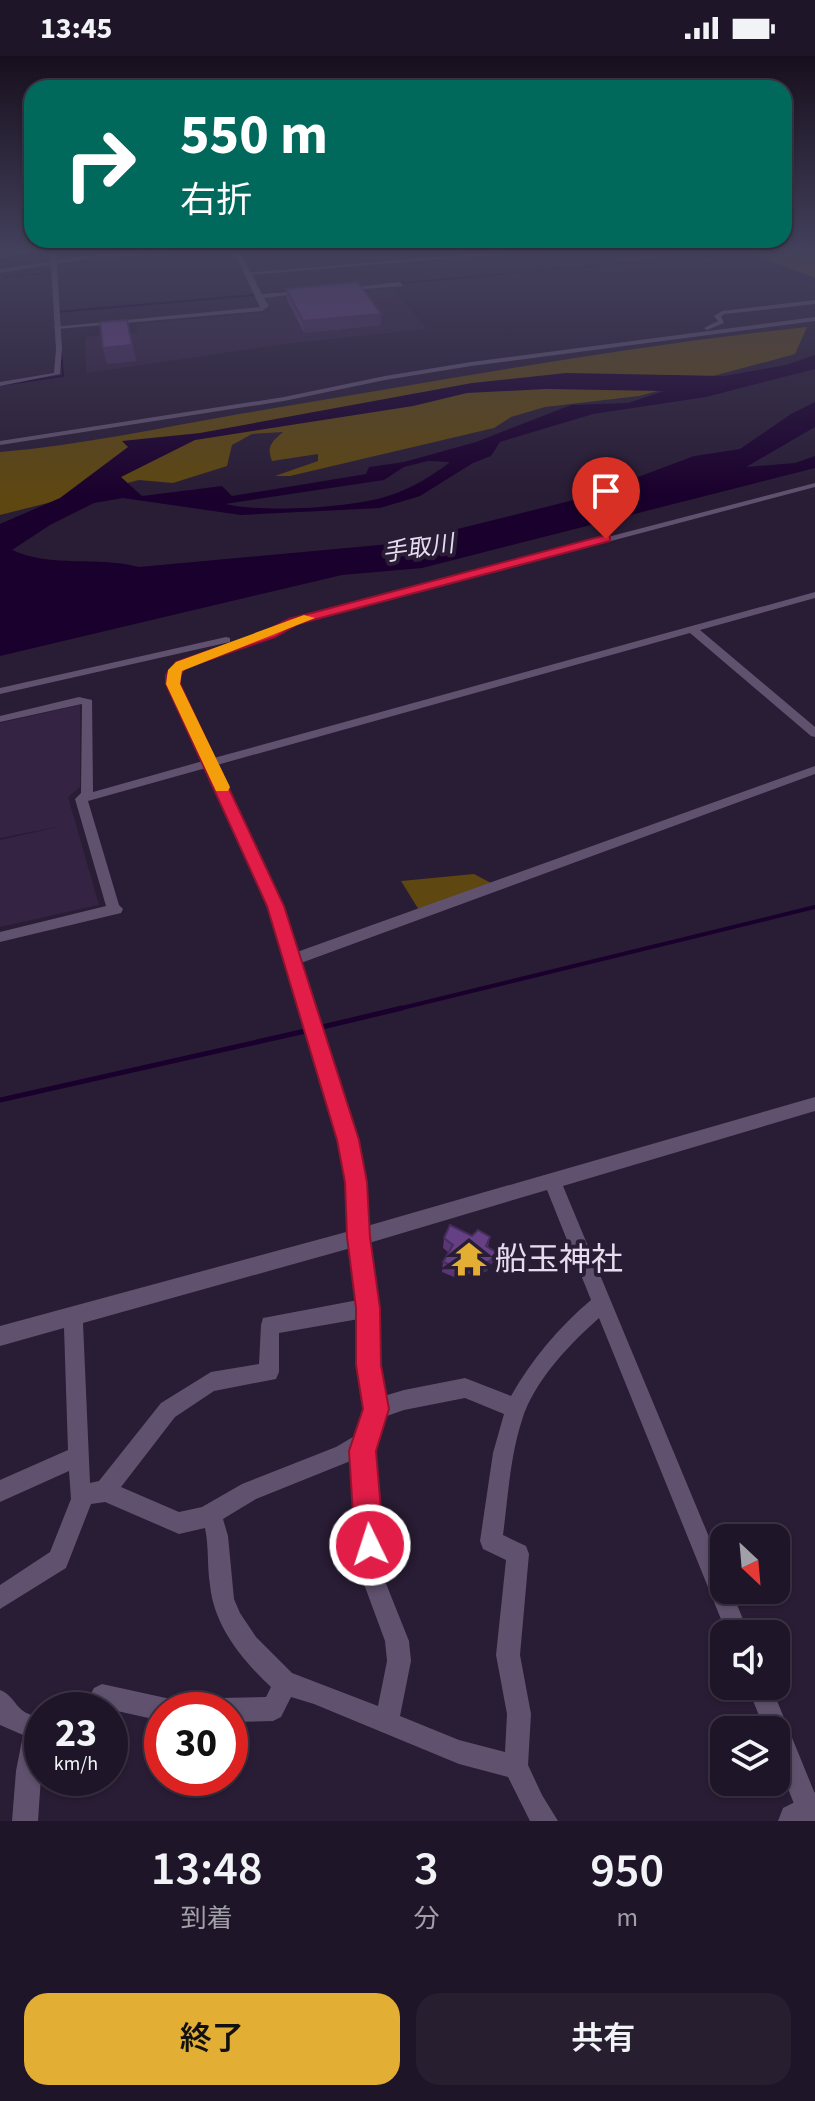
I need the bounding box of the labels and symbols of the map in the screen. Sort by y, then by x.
pin [572,457,640,539]
water label: 手取川 [380,526,459,571]
place label: 船玉神社 [495,1237,623,1283]
temple icon: 船玉神社 [450,1240,488,1278]
position arrow [328,1503,412,1587]
north arrow [710,1524,790,1604]
speed limit sign: 30 [144,1692,248,1796]

